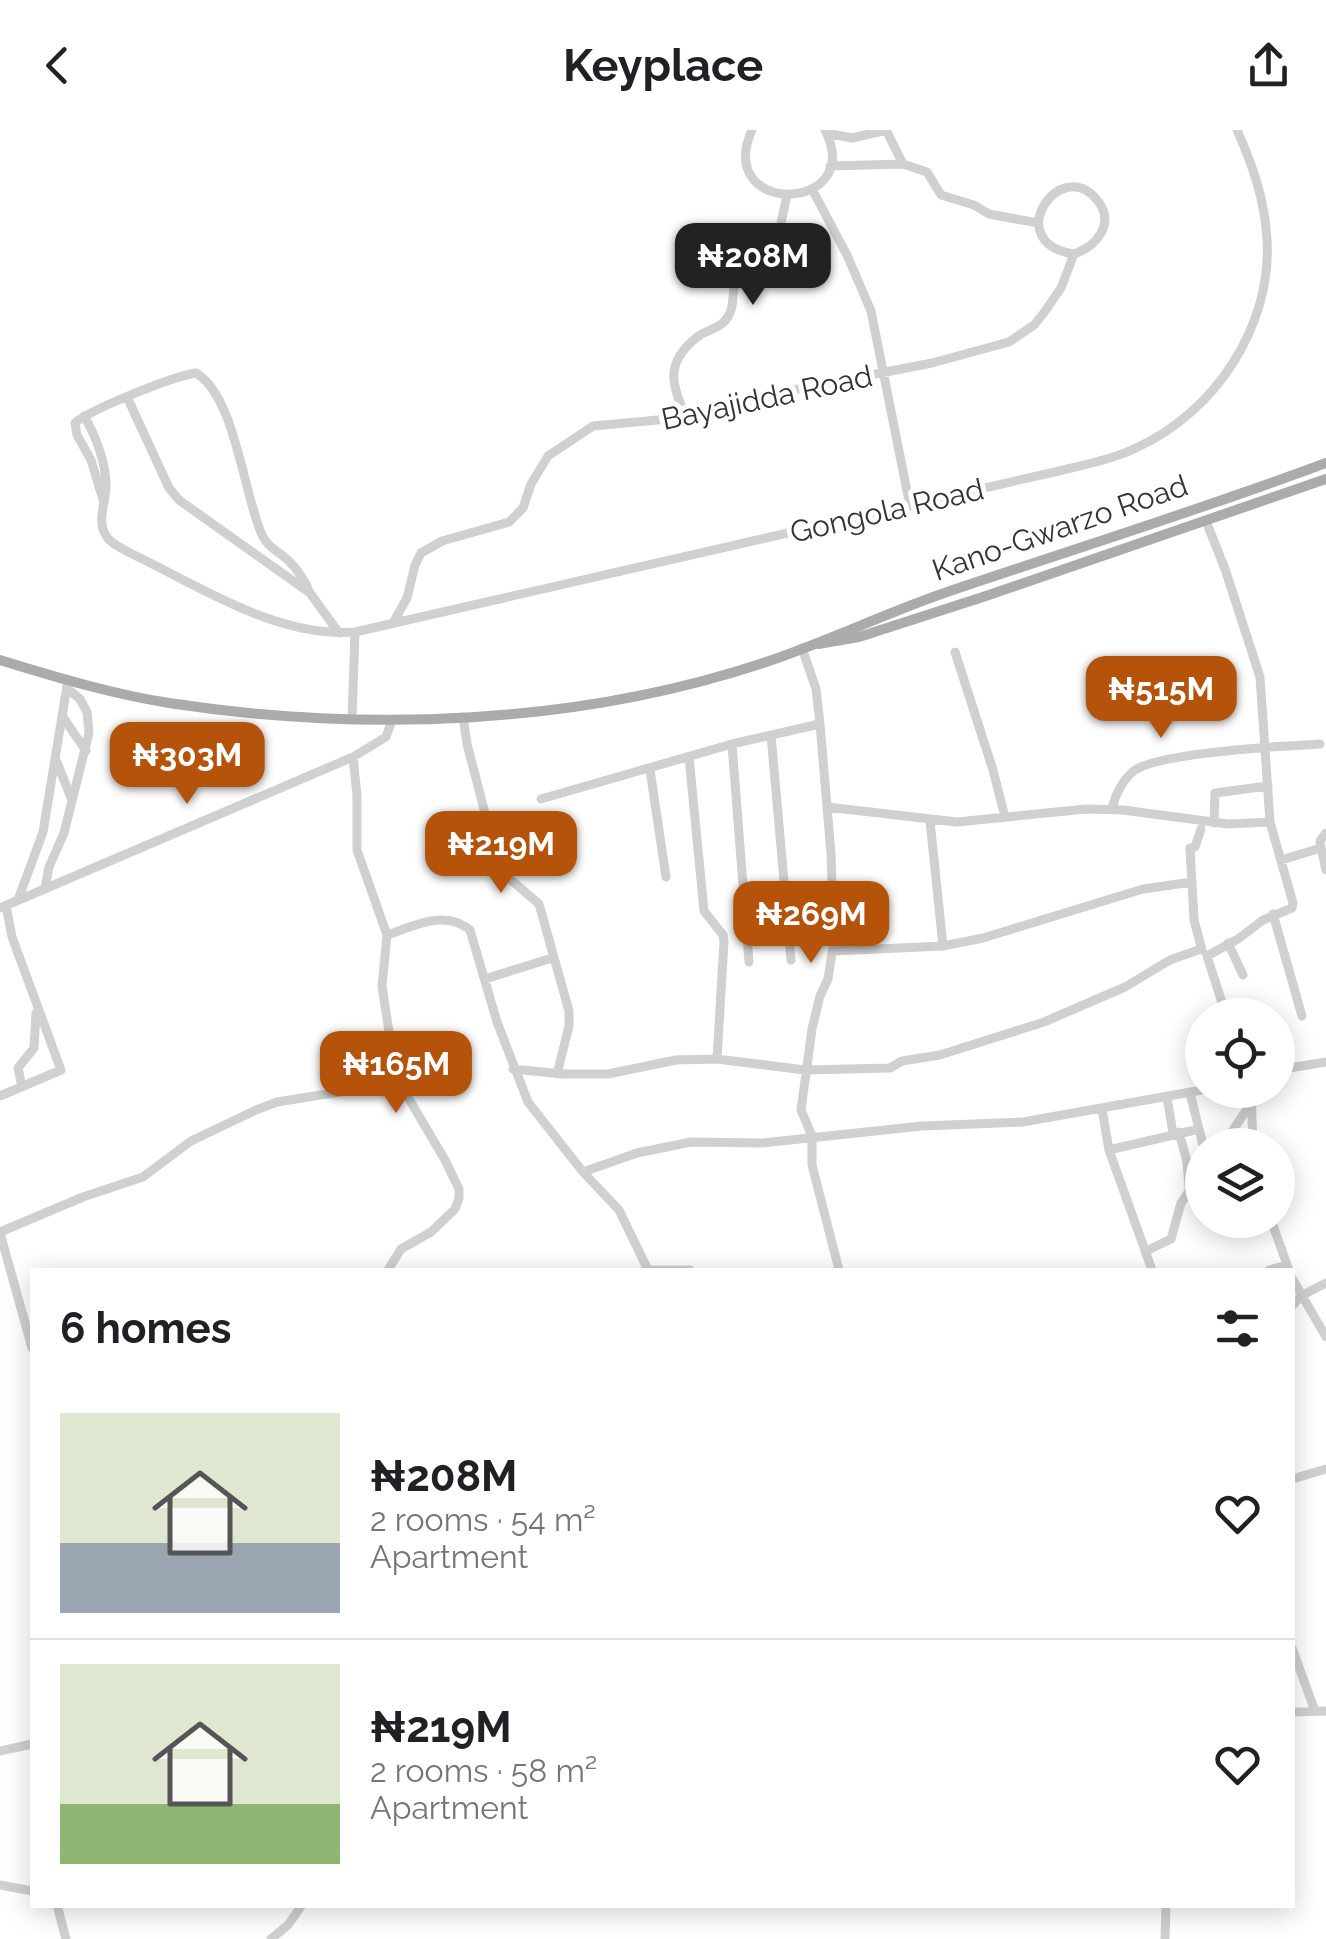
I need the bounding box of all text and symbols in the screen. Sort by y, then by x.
icon: back [30,38,85,93]
icon: share [1241,38,1296,93]
text: Keyplace [563,39,763,92]
pin: ₦208M [683,223,823,308]
text: ₦208M [697,237,809,274]
street label: Bayajidda Road [658,358,876,437]
street label: Kano-Gwarzo Road [928,467,1192,588]
street label: Gongola Road [787,471,987,550]
pin: ₦515M [1091,656,1231,741]
text: ₦515M [1108,670,1214,707]
pin: ₦303M [117,722,257,807]
text: ₦303M [132,736,242,773]
pin: ₦219M [431,811,571,896]
text: ₦219M [447,825,555,862]
pin: ₦269M [741,881,881,966]
text: ₦269M [755,895,867,932]
map controls [1185,998,1295,1238]
button: locate [1185,998,1295,1108]
pin: ₦165M [326,1031,466,1116]
text: ₦165M [342,1045,450,1082]
button: layers [1185,1128,1295,1238]
icon: filters [1210,1301,1265,1356]
text: 6 homes [60,1304,231,1353]
text: ₦208M [370,1452,517,1501]
icon: home [140,1453,260,1573]
icon: heart [1210,1486,1265,1541]
text: 2 rooms · 54 m² [370,1501,596,1538]
text: Apartment [370,1538,528,1575]
text: ₦219M [370,1703,512,1752]
icon: home [140,1704,260,1824]
icon: heart [1210,1737,1265,1792]
text: 2 rooms · 58 m² [370,1752,597,1789]
text: Apartment [370,1789,528,1826]

